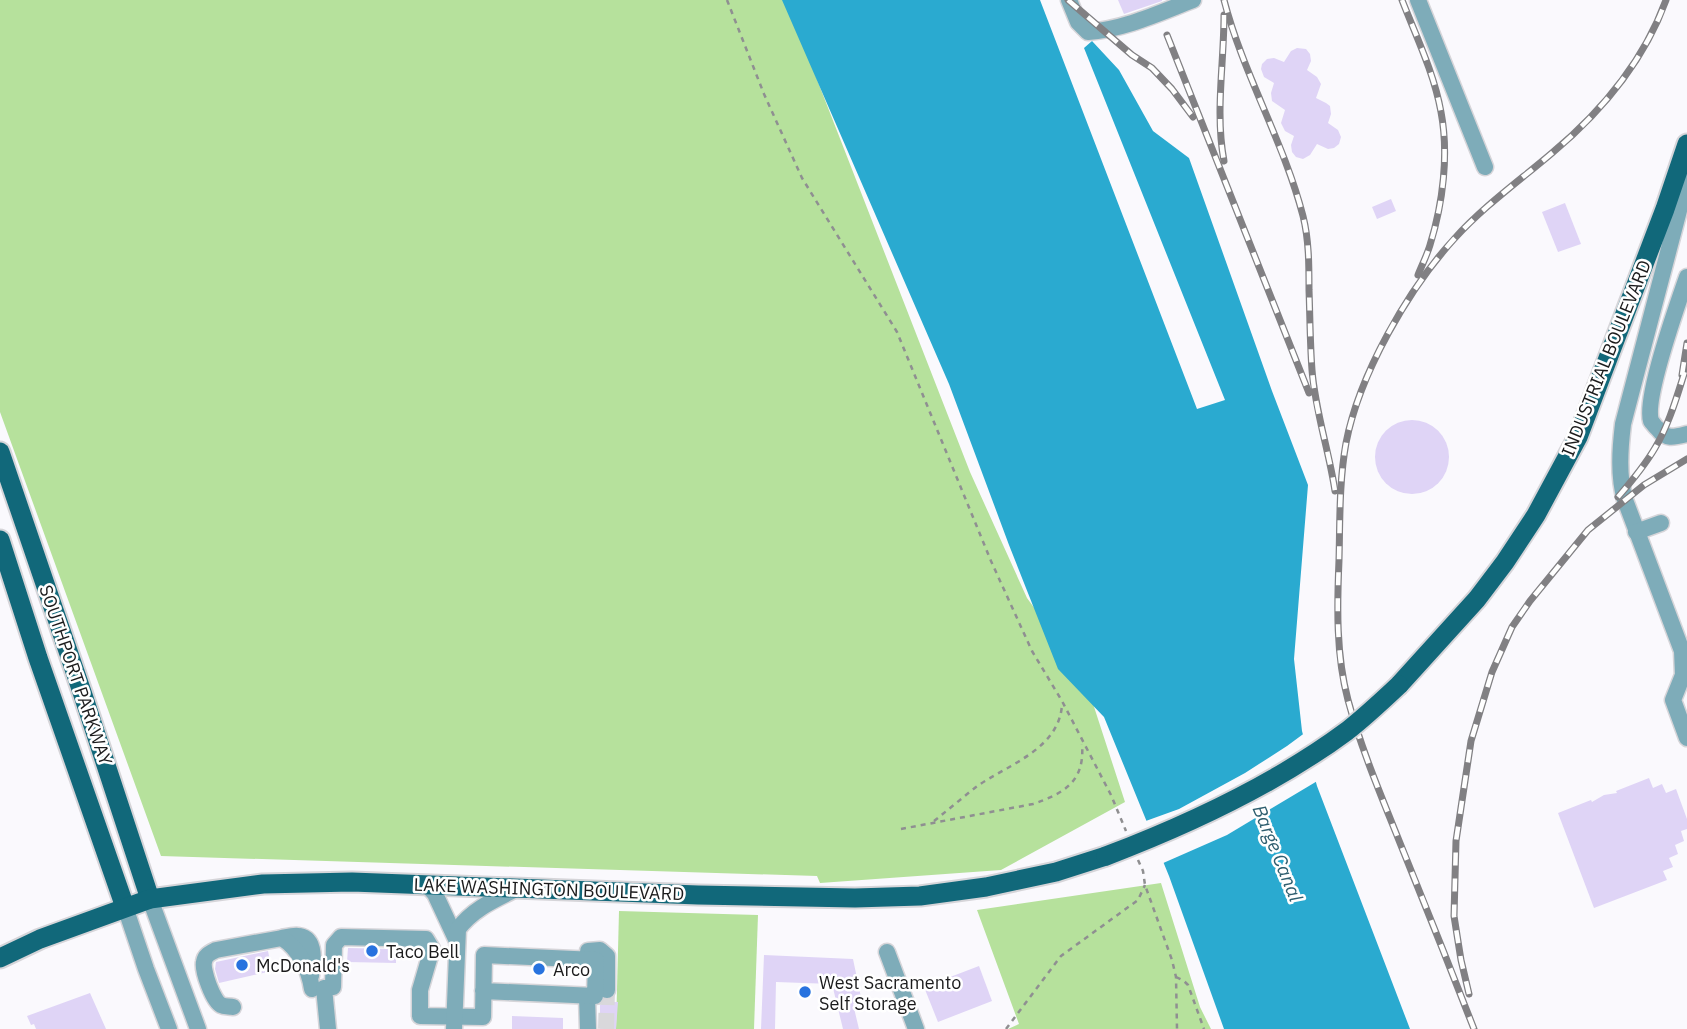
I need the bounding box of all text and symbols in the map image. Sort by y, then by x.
street label: INDUSTRIAL BOULEVARD [1556,256,1656,460]
street label: SOUTHPORT PARKWAY [34,582,118,769]
water label: Barge Canal [1248,801,1308,905]
street label: LAKE WASHINGTON BOULEVARD [413,873,685,905]
place label: Taco Bell [386,940,459,963]
marker: Taco Bell [364,943,380,959]
place label: McDonald's [256,954,350,977]
marker: McDonald's [234,957,250,973]
place label: Arco [553,958,590,981]
marker: Arco [531,961,547,977]
place label: West Sacramento Self Storage [819,971,961,1015]
marker: West Sacramento Self Storage [797,984,813,1000]

